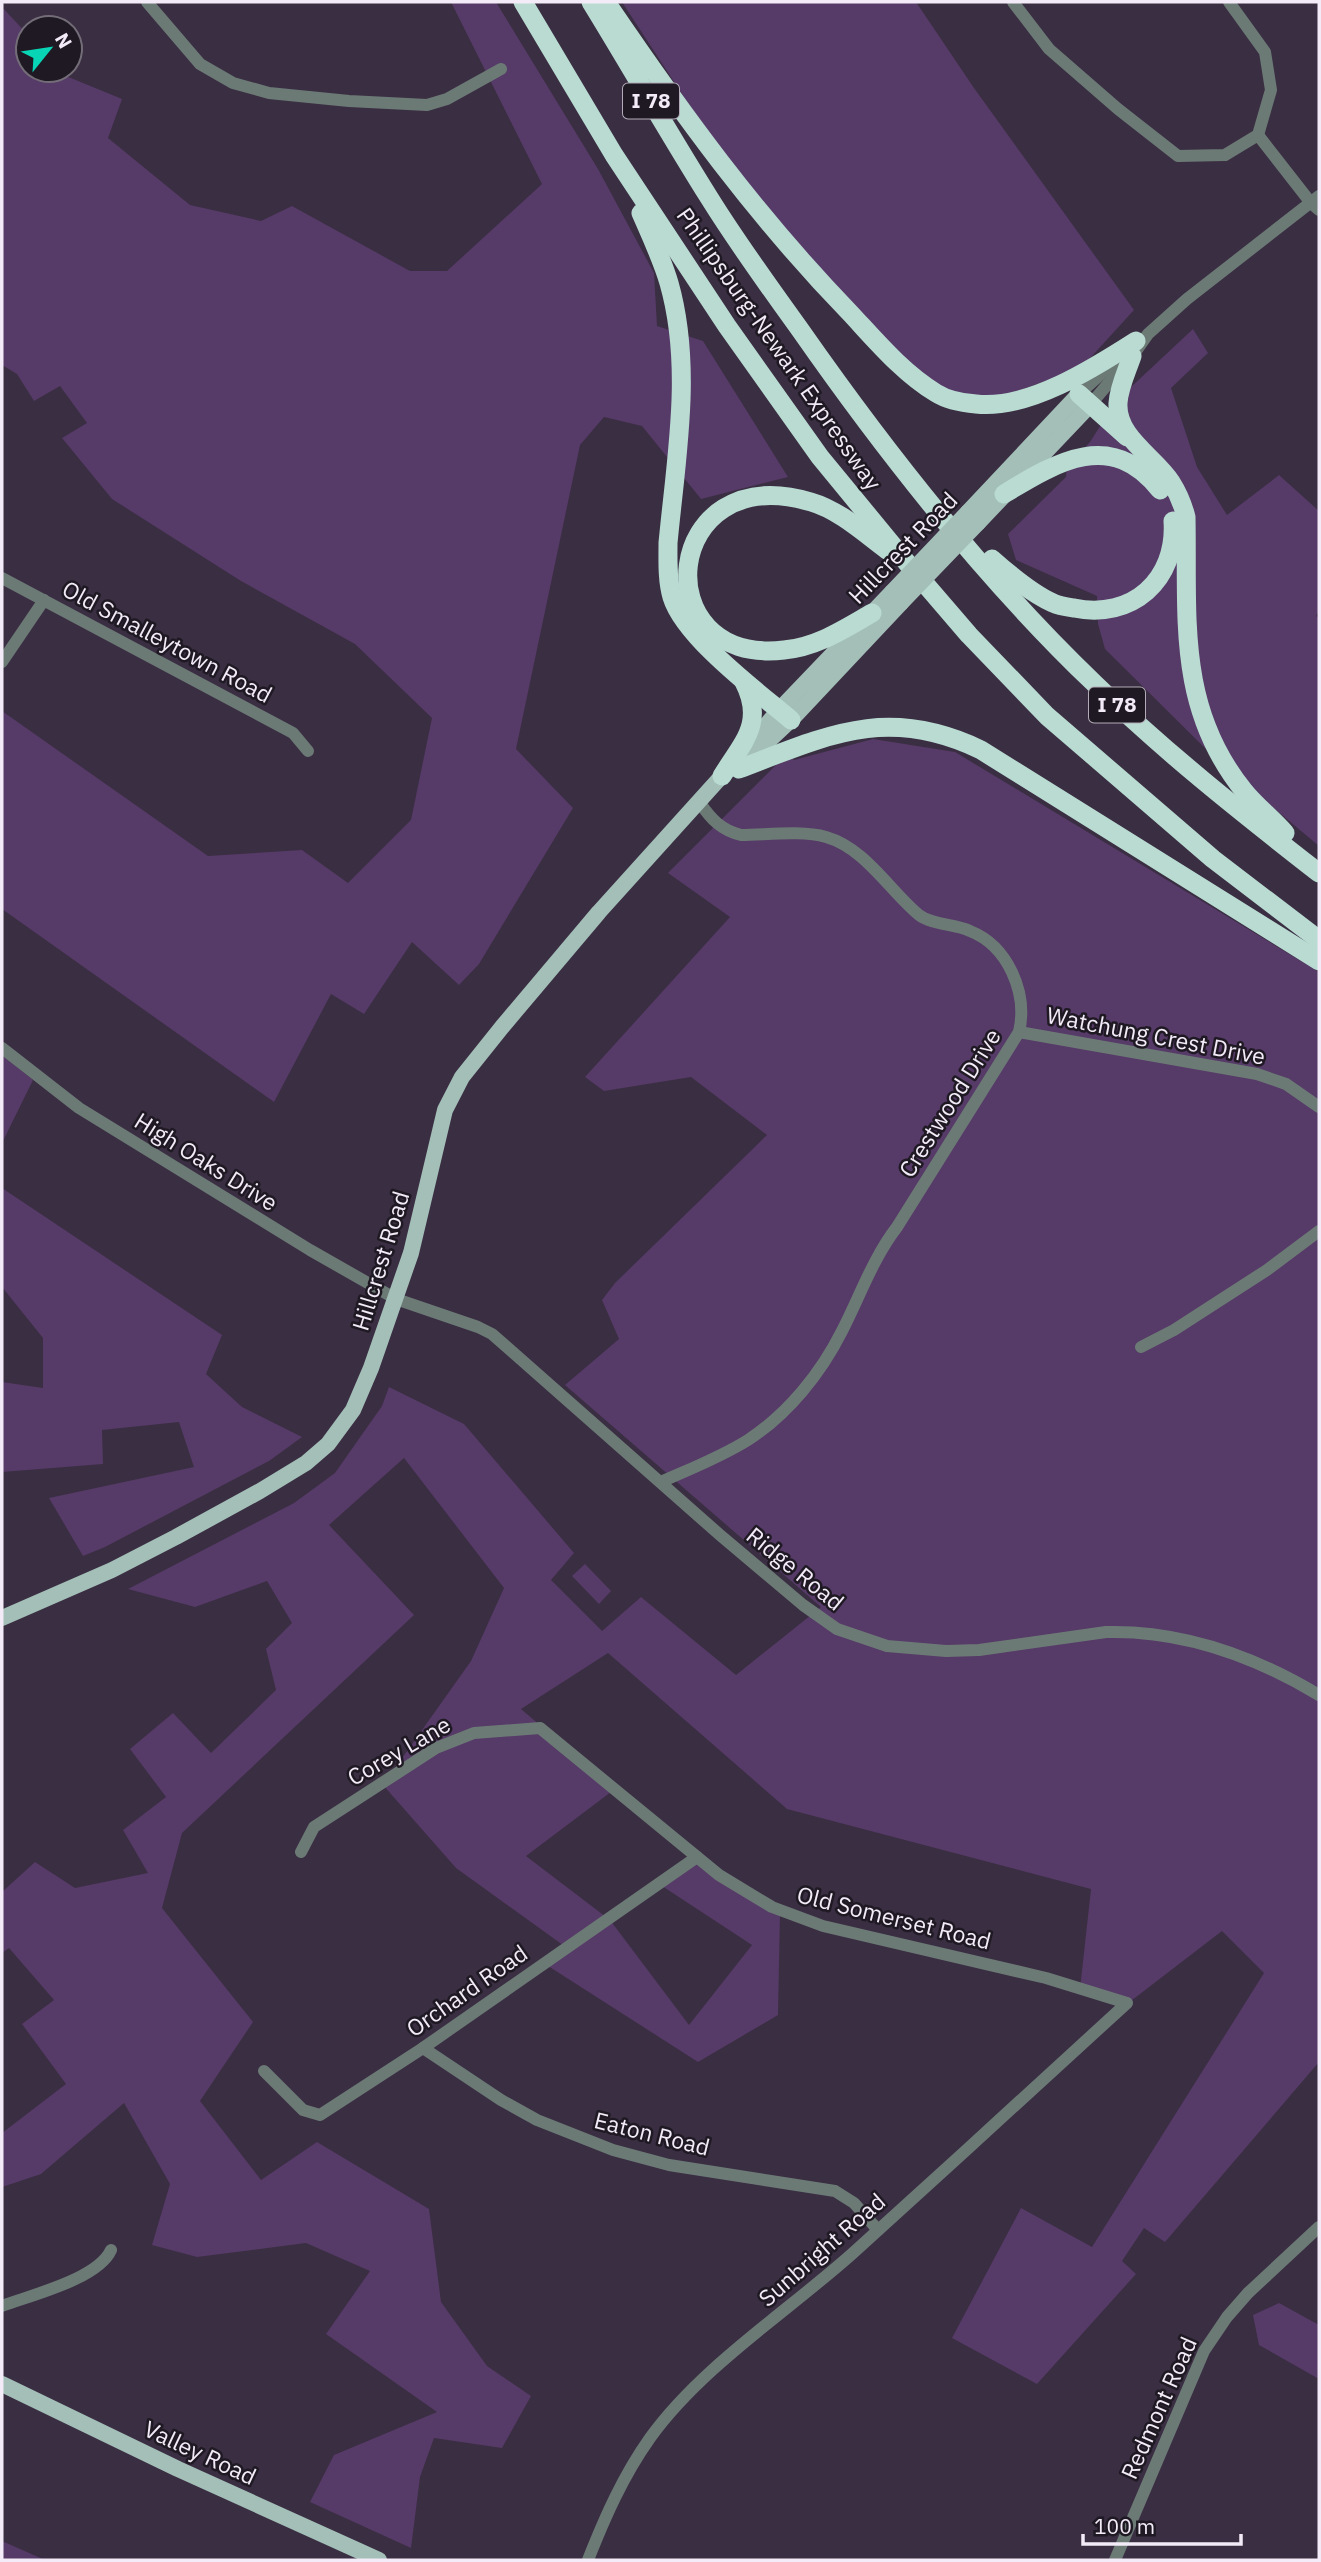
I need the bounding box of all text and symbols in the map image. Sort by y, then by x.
north arrow [14,14,84,84]
text: N [50,29,78,52]
road number: I 78 [623,84,679,119]
street label: Phillipsburg-Newark Expressway [671,201,889,496]
street label: Hillcrest Road [841,485,963,610]
street label: Old Smalleytown Road [57,573,277,709]
road number: I 78 [1089,688,1145,722]
street label: Watchung Crest Drive [1044,999,1268,1071]
street label: Crestwood Drive [891,1023,1007,1182]
street label: High Oaks Drive [129,1105,284,1217]
street label: Hillcrest Road [345,1187,415,1334]
street label: Ridge Road [741,1520,850,1617]
street label: Corey Lane [341,1709,456,1792]
street label: Old Somerset Road [794,1878,994,1956]
street label: Orchard Road [400,1937,533,2043]
street label: Eaton Road [591,2104,713,2162]
street label: Sunbright Road [752,2186,891,2313]
street label: Redmont Road [1113,2332,1203,2483]
street label: Valley Road [140,2413,261,2491]
scale bar [1083,2502,1240,2546]
text: 100 m [1094,2512,1155,2540]

